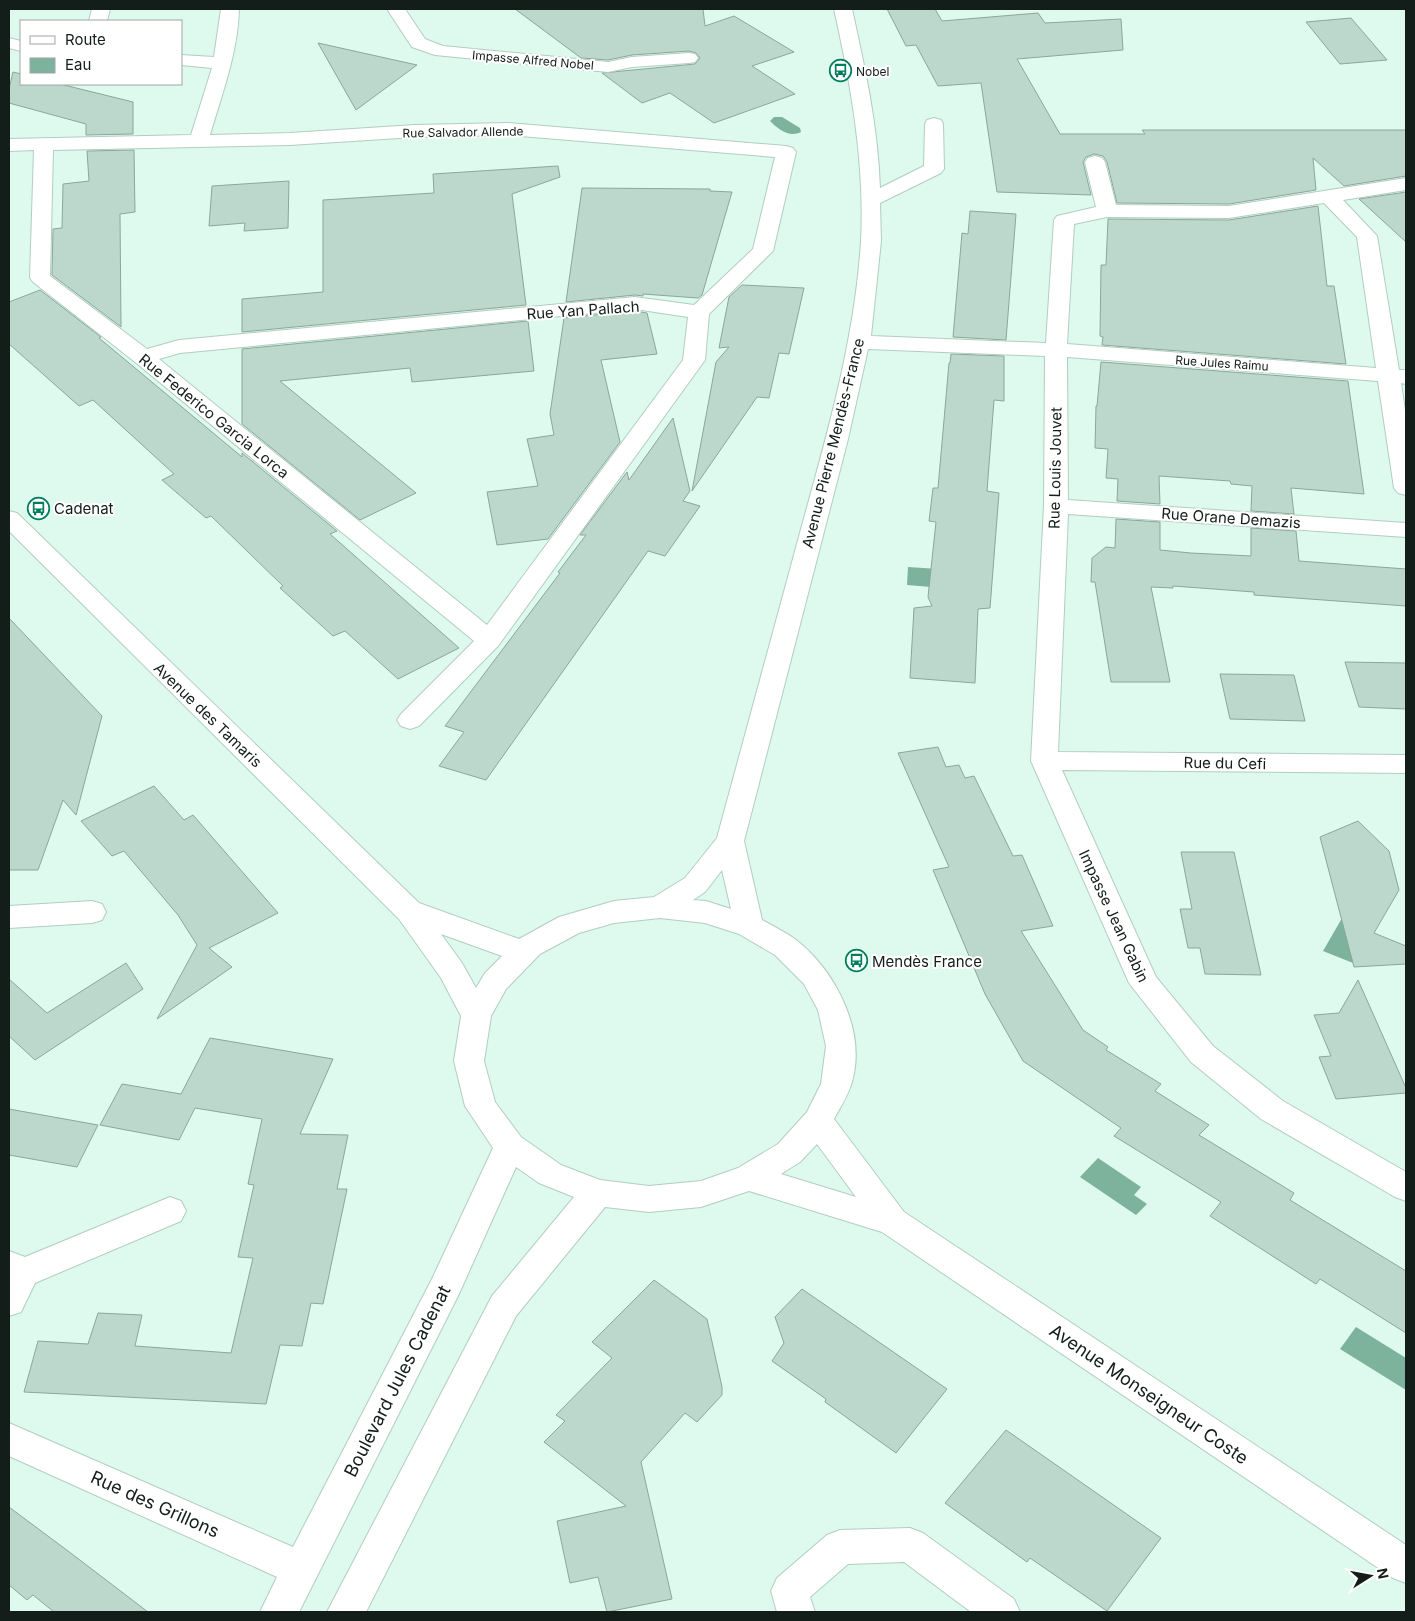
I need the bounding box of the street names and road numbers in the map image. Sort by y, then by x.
street label: Impasse Alfred Nobel [472,47,594,73]
street label: Rue Salvador Allende [402,123,524,141]
street label: Rue Yan Pallach [526,297,640,323]
street label: Avenue Pierre Mendès-France [798,336,868,550]
street label: Rue Federico Garcia Lorca [135,350,293,482]
street label: Rue Jules Raimu [1175,352,1269,374]
street label: Rue Louis Jouvet [1044,407,1066,529]
street label: Rue Orane Demazis [1161,504,1301,532]
street label: Avenue des Tamaris [150,659,266,772]
street label: Rue du Cefi [1184,753,1266,773]
street label: Impasse Jean Gabin [1075,847,1153,985]
street label: Boulevard Jules Cadenat [339,1282,455,1480]
street label: Avenue Monseigneur Coste [1046,1320,1252,1468]
street label: Rue des Grillons [88,1466,222,1542]

